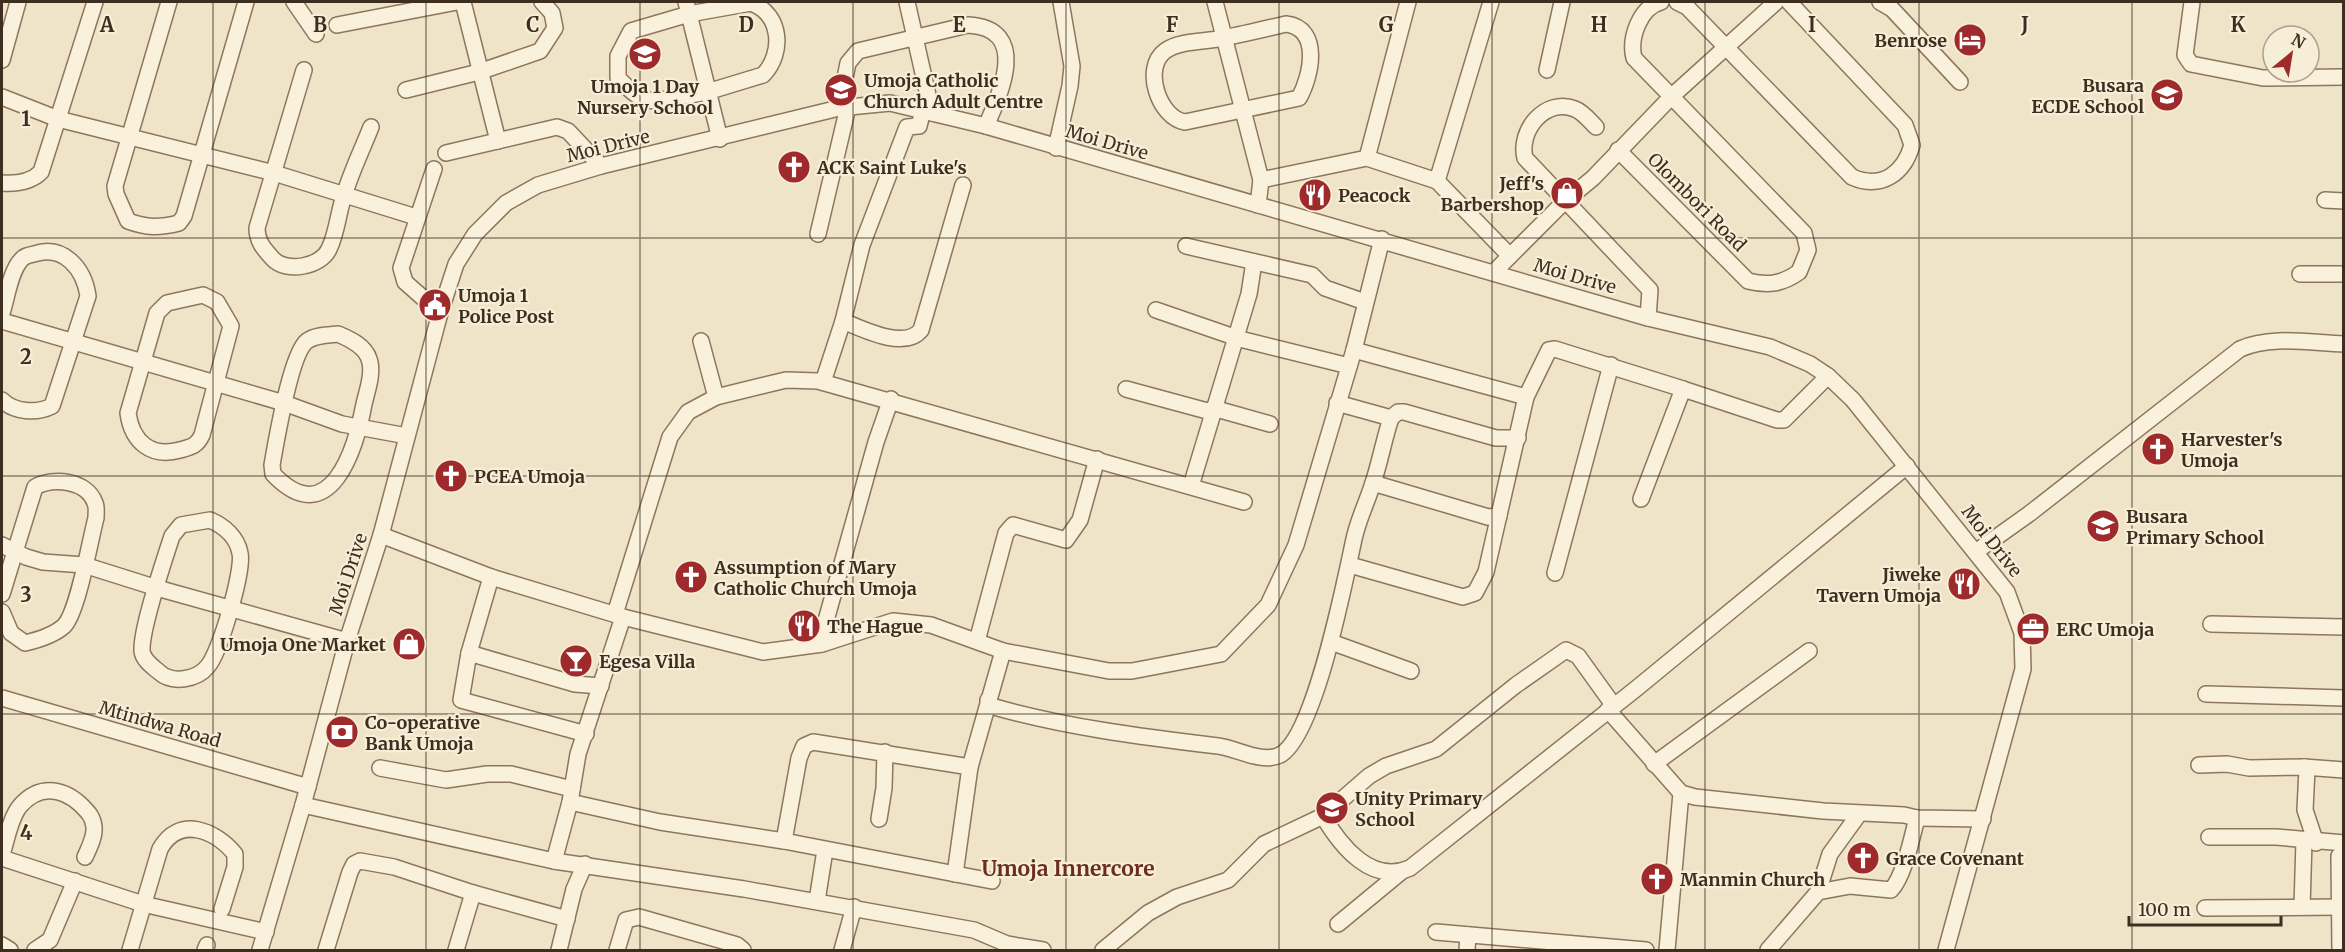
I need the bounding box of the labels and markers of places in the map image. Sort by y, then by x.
hotel icon: Benrose [1952,22,1988,58]
place label: Benrose [1874,29,1947,52]
school or university icon: Umoja 1 Day Nursery School [627,36,663,72]
place label: Umoja Catholic Church Adult Centre [864,69,1043,113]
school or university icon: Umoja Catholic Church Adult Centre [823,72,859,108]
place label: Busara ECDE School [2031,74,2144,118]
place label: Umoja 1 Day Nursery School [577,75,713,119]
school or university icon: Busara ECDE School [2149,77,2185,113]
church icon: ACK Saint Luke's [776,149,812,185]
place label: ACK Saint Luke's [816,156,967,179]
place label: Jeff's Barbershop [1440,172,1544,216]
shop icon: Jeff's Barbershop [1549,175,1585,211]
restaurant icon: Peacock [1297,177,1333,213]
place label: Peacock [1338,184,1411,207]
place label: Umoja 1 Police Post [458,284,555,328]
public building icon: Umoja 1 Police Post [417,287,453,323]
place label: Harvester's Umoja [2181,428,2282,472]
church icon: Harvester's Umoja [2140,431,2176,467]
church icon: PCEA Umoja [433,458,469,494]
place label: PCEA Umoja [474,465,585,488]
place label: Busara Primary School [2126,505,2264,549]
school or university icon: Busara Primary School [2085,508,2121,544]
place label: Assumption of Mary Catholic Church Umoja [713,556,917,600]
church icon: Assumption of Mary Catholic Church Umoja [673,559,709,595]
place label: Jiweke Tavern Umoja [1816,563,1941,607]
restaurant icon: Jiweke Tavern Umoja [1946,566,1982,602]
restaurant icon: The Hague [786,608,822,644]
office icon: ERC Umoja [2015,611,2051,647]
place label: The Hague [827,615,923,638]
place label: ERC Umoja [2056,618,2154,641]
shop icon: Umoja One Market [391,626,427,662]
place label: Umoja One Market [220,633,387,656]
bar icon: Egesa Villa [558,643,594,679]
place label: Egesa Villa [599,650,695,673]
place label: Co-operative Bank Umoja [365,711,480,755]
bank icon: Co-operative Bank Umoja [324,714,360,750]
place label: Unity Primary School [1355,787,1483,831]
school or university icon: Unity Primary School [1314,790,1350,826]
church icon: Grace Covenant [1845,840,1881,876]
place label: Grace Covenant [1886,847,2025,870]
church icon: Manmin Church [1639,861,1675,897]
place label: Manmin Church [1680,868,1825,891]

